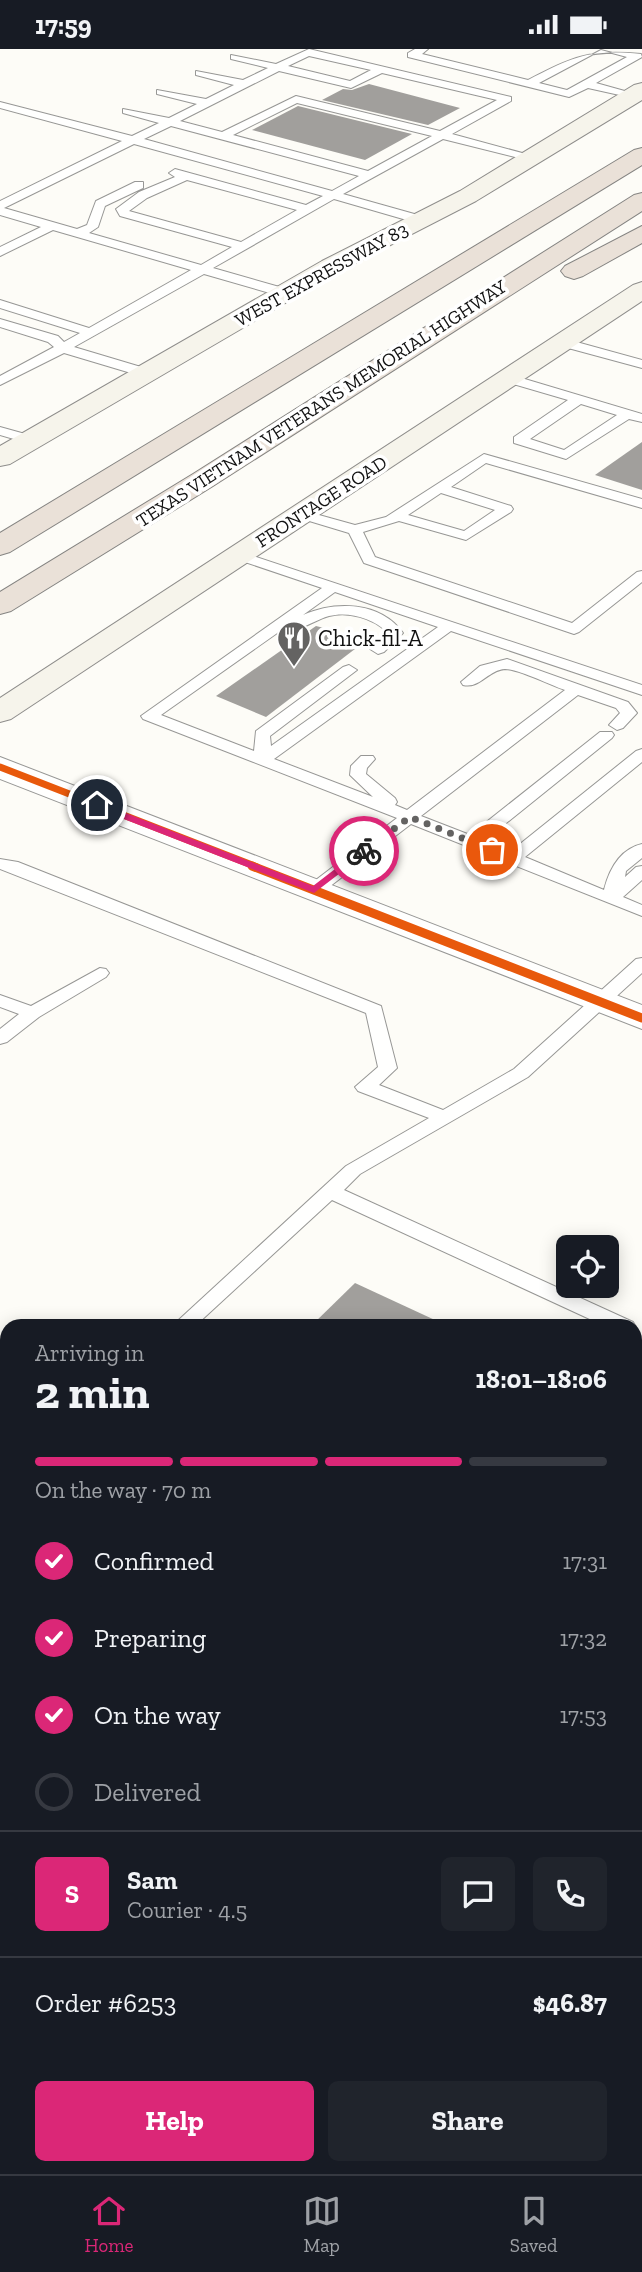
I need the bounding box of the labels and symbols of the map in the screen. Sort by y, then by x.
street label: WEST EXPRESSWAY 83 [231,217,412,332]
street label: TEXAS VIETNAM VETERANS MEMORIAL HIGHWAY [132,275,511,532]
street label: FRONTAGE ROAD [251,450,391,552]
restaurant icon: Chick-fil-A [275,619,313,668]
place label: Chick-fil-A [318,624,424,652]
pin [67,775,127,835]
courier [329,816,399,886]
pin [462,820,522,880]

